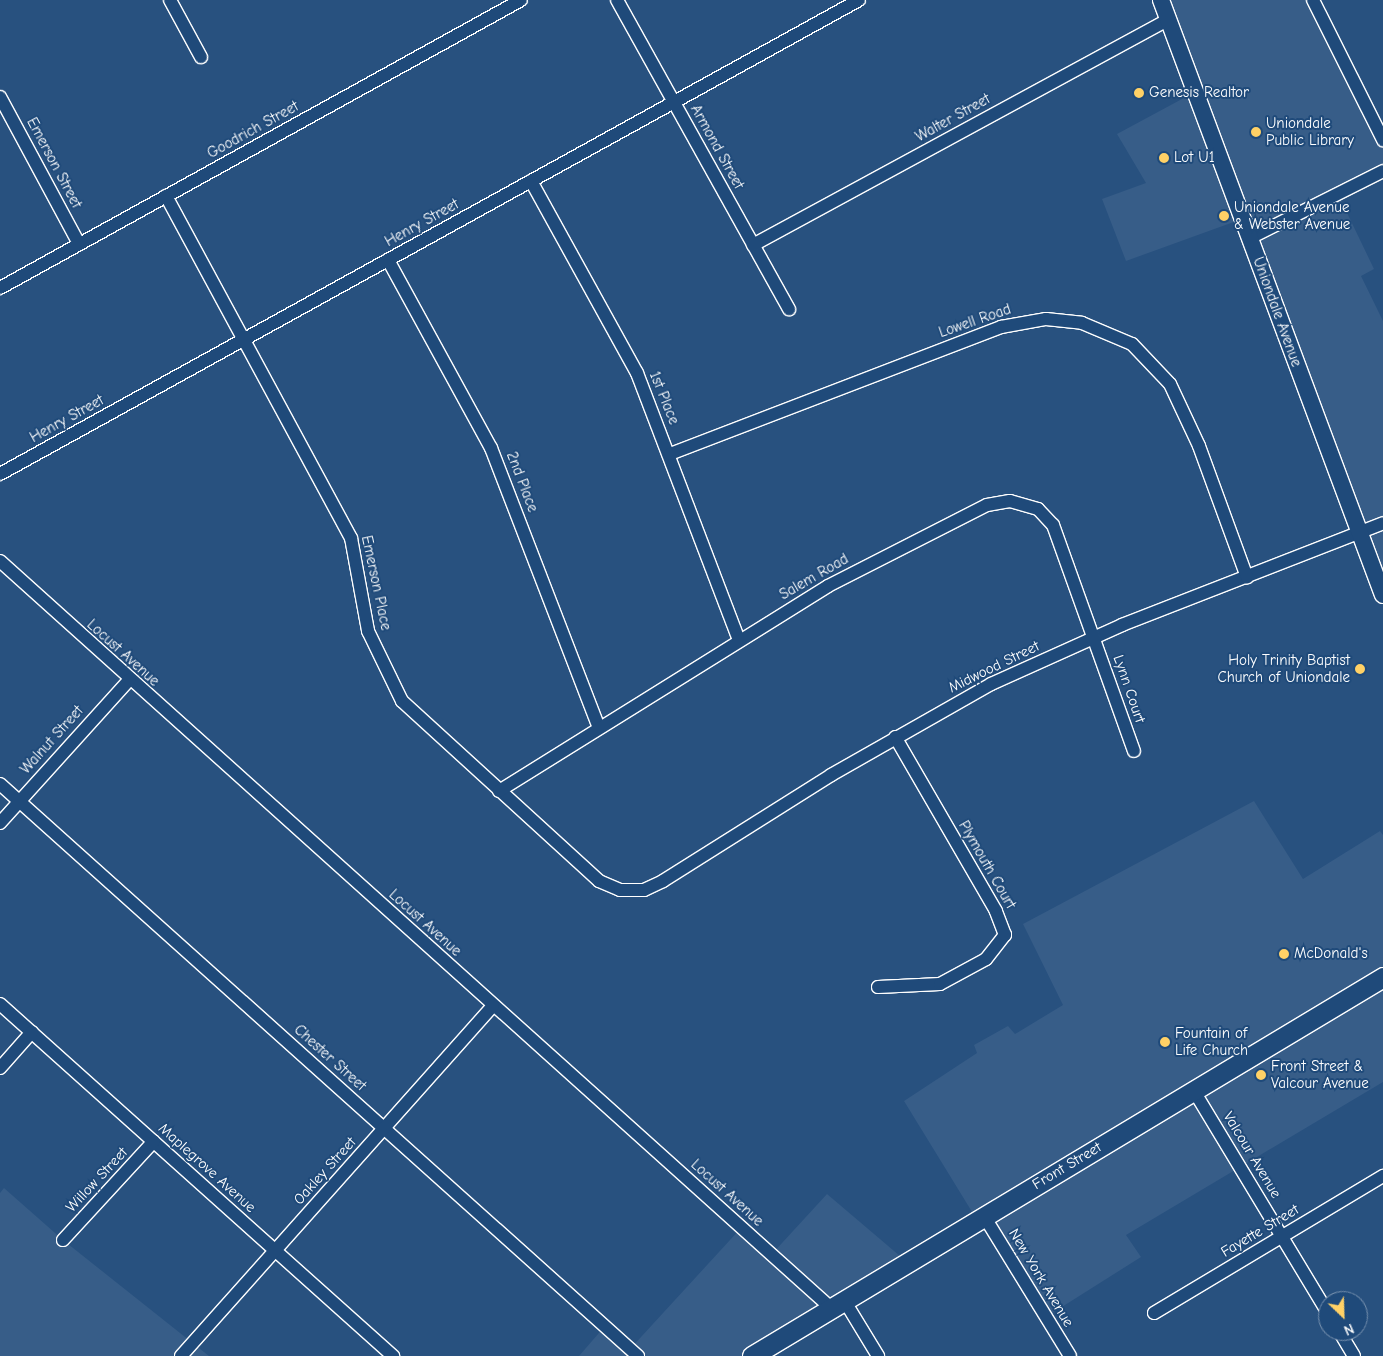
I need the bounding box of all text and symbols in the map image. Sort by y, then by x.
place label: Genesis Realtor [1149,84,1249,102]
marker: Genesis Realtor [1133,87,1145,99]
street label: Walter Street [912,90,994,146]
street label: Goodrich Street [204,97,302,163]
street label: Armond Street [686,102,748,192]
place label: Uniondale Public Library [1266,114,1354,149]
street label: Emerson Street [23,115,85,211]
marker: Uniondale Public Library [1250,126,1262,138]
place label: Lot U1 [1174,149,1215,167]
marker: Lot U1 [1158,152,1170,164]
street label: Henry Street [382,195,462,251]
place label: Uniondale Avenue & Webster Avenue [1234,198,1350,233]
marker: Uniondale Avenue & Webster Avenue [1218,210,1230,222]
street label: Uniondale Avenue [1249,255,1305,369]
street label: Lowell Road [936,300,1014,342]
street label: 1st Place [645,369,683,427]
street label: Henry Street [27,391,107,447]
street label: 2nd Place [502,449,542,515]
street label: Emerson Place [357,534,395,632]
street label: Salem Road [776,550,852,604]
street label: Locust Avenue [83,616,163,690]
street label: Midwood Street [946,637,1042,697]
place label: Holy Trinity Baptist Church of Uniondale [1217,651,1350,686]
street label: Lynn Court [1109,653,1149,725]
marker: Holy Trinity Baptist Church of Uniondale [1354,663,1366,675]
street label: Walnut Street [17,702,87,778]
street label: Plymouth Court [955,818,1019,912]
street label: Locust Avenue [385,886,465,960]
place label: McDonald's [1294,945,1368,963]
marker: McDonald's [1278,948,1290,960]
street label: Chester Street [290,1021,370,1095]
place label: Fountain of Life Church [1175,1024,1248,1059]
marker: Fountain of Life Church [1159,1036,1171,1048]
place label: Front Street & Valcour Avenue [1271,1057,1369,1092]
marker: Front Street & Valcour Avenue [1255,1069,1267,1081]
street label: Valcour Avenue [1219,1109,1285,1201]
street label: Maplegrove Avenue [155,1120,259,1216]
street label: Oakley Street [290,1133,360,1209]
street label: Front Street [1029,1138,1105,1194]
street label: Willow Street [62,1144,132,1216]
street label: Locust Avenue [687,1156,767,1230]
street label: Fayette Street [1218,1201,1302,1261]
street label: New York Avenue [1005,1226,1077,1330]
north arrow [1318,1291,1368,1341]
text: N [1341,1320,1357,1339]

